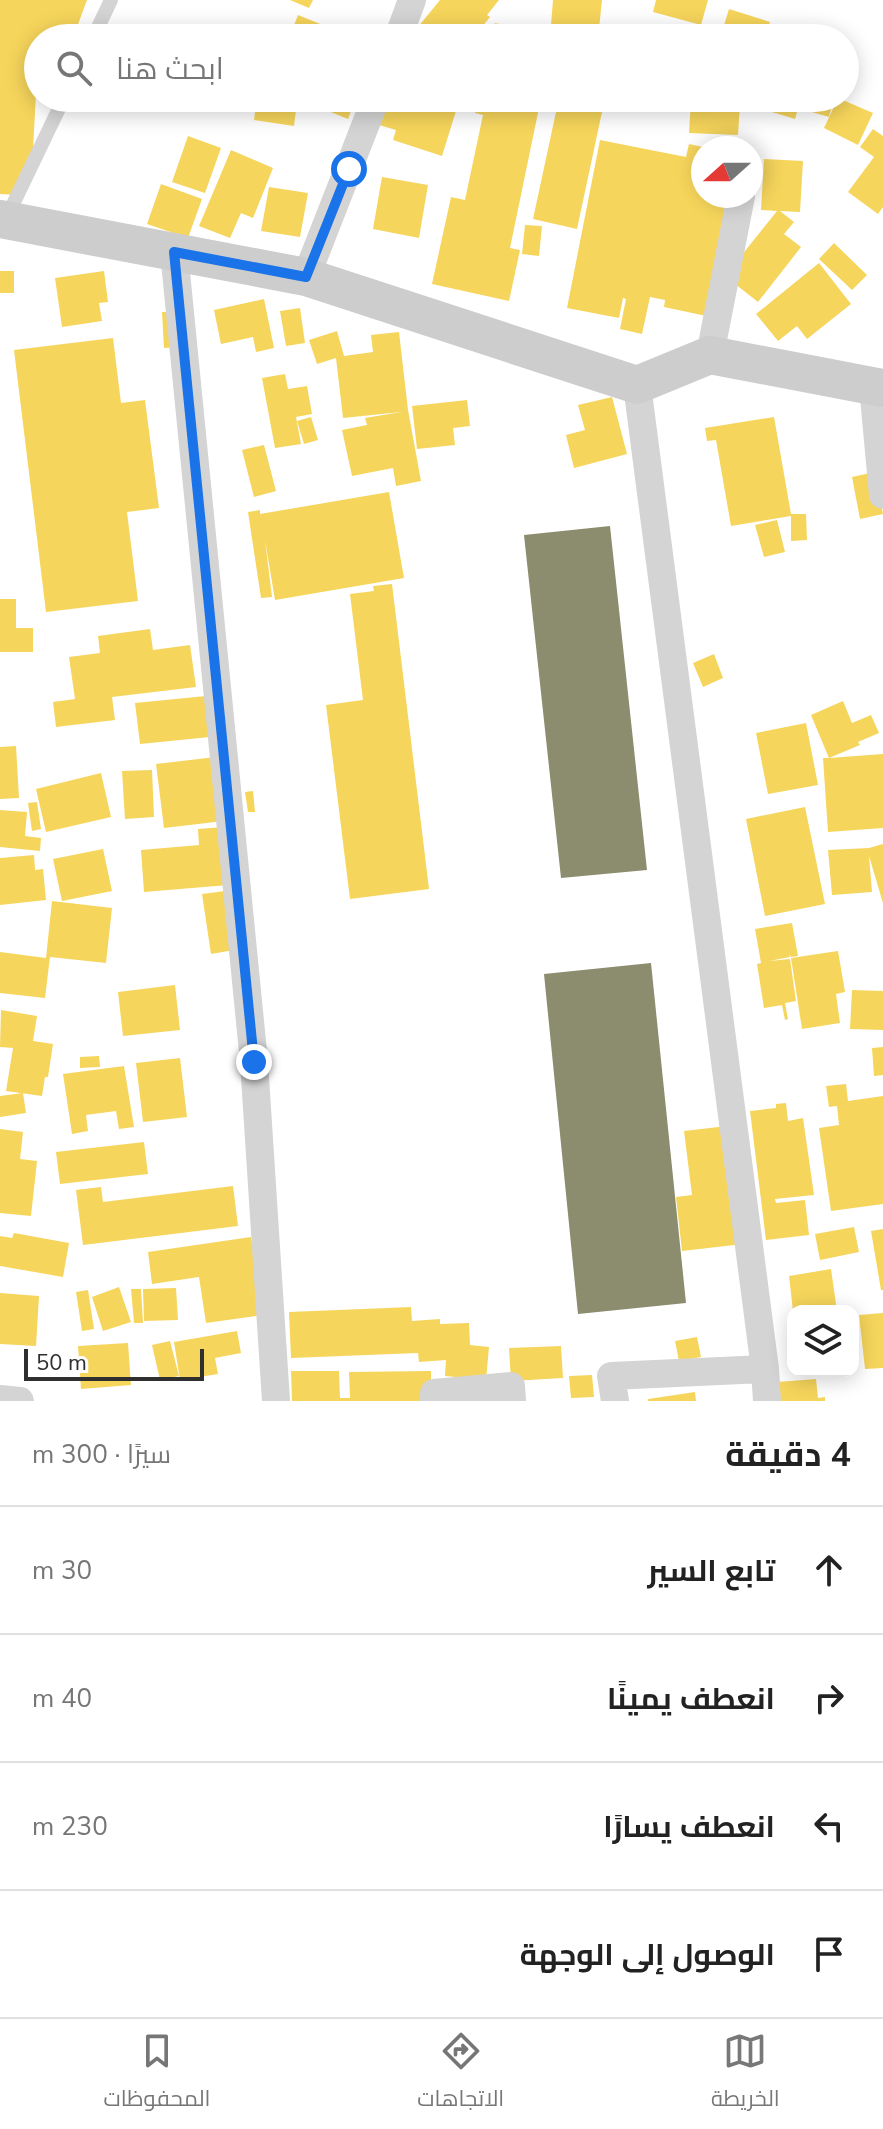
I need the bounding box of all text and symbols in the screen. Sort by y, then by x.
search box [24,24,859,112]
icon: search [52,46,96,90]
text: ابحث هنا [116,49,224,90]
north arrow [691,136,763,208]
route start [331,151,367,187]
route end [236,1044,272,1080]
map controls [787,1305,859,1377]
button: layers [787,1305,859,1377]
scale bar [24,1345,204,1381]
text: 50 m [36,1348,87,1378]
text: 4 دقيقة [725,1432,851,1478]
text: سيرًا · 300 m [32,1437,171,1472]
icon: ahead [807,1548,851,1592]
text: تابع السير [648,1551,775,1592]
text: 30 m [32,1553,92,1588]
icon: right [807,1676,851,1720]
text: انعطف يمينًا [607,1679,775,1720]
text: 40 m [32,1681,92,1716]
icon: left [807,1804,851,1848]
text: انعطف يسارًا [603,1807,775,1848]
text: 230 m [32,1809,108,1844]
icon: arrive [807,1932,851,1976]
text: الوصول إلى الوجهة [520,1935,775,1976]
tab: المحفوظات [103,2029,210,2119]
tab: الاتجاهات [417,2029,504,2119]
tab: الخريطة [711,2029,780,2119]

